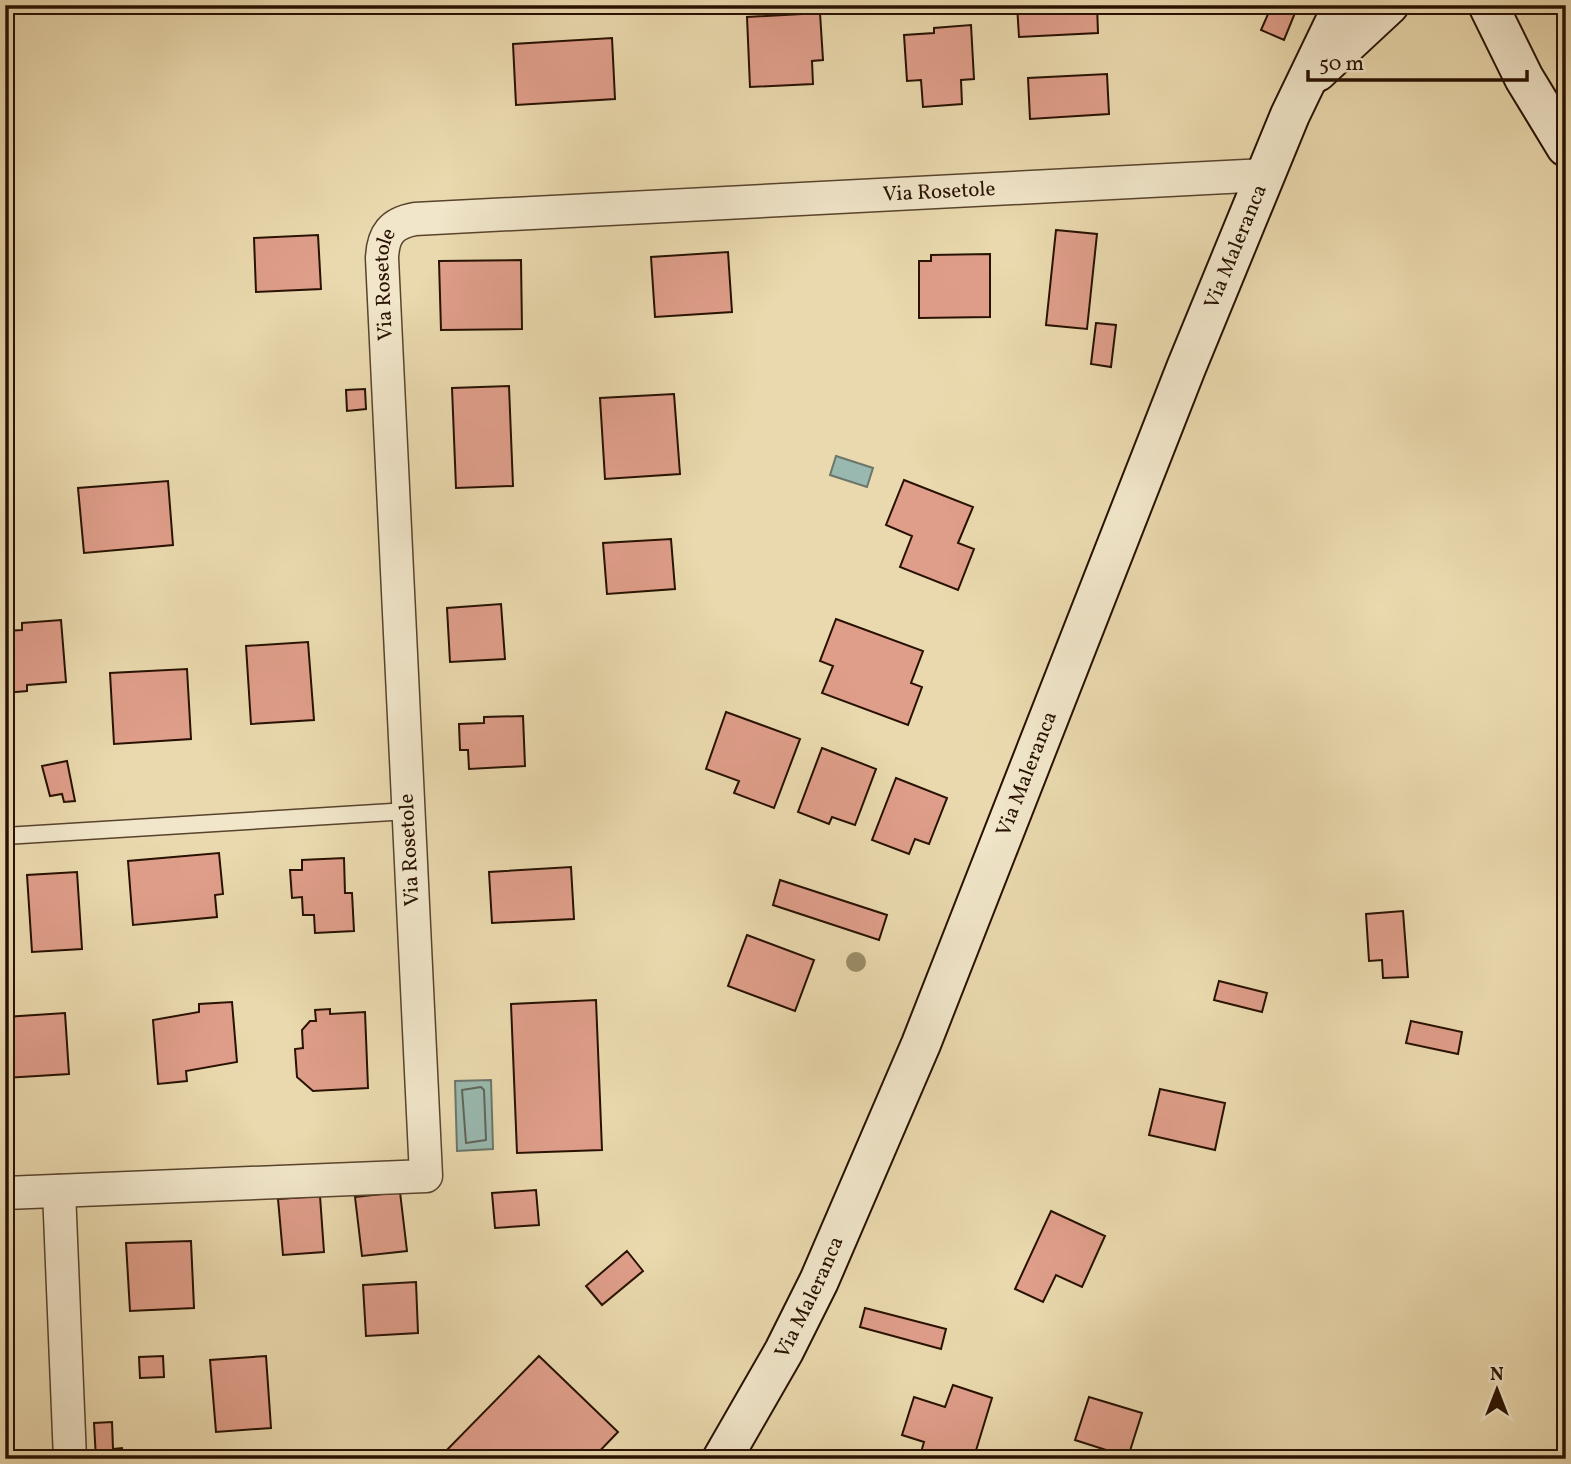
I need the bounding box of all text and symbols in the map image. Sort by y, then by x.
scale bar [1308,38,1527,82]
text: 50 m [1319,50,1364,79]
street label: Via Rosetole [882,174,996,209]
street label: Via Maleranca [1197,180,1274,313]
street label: Via Rosetole [367,222,403,341]
street label: Via Maleranca [989,707,1065,841]
street label: Via Rosetole [393,793,427,907]
street label: Via Maleranca [768,1232,851,1364]
north arrow [1462,1356,1532,1426]
text: N [1490,1362,1504,1388]

